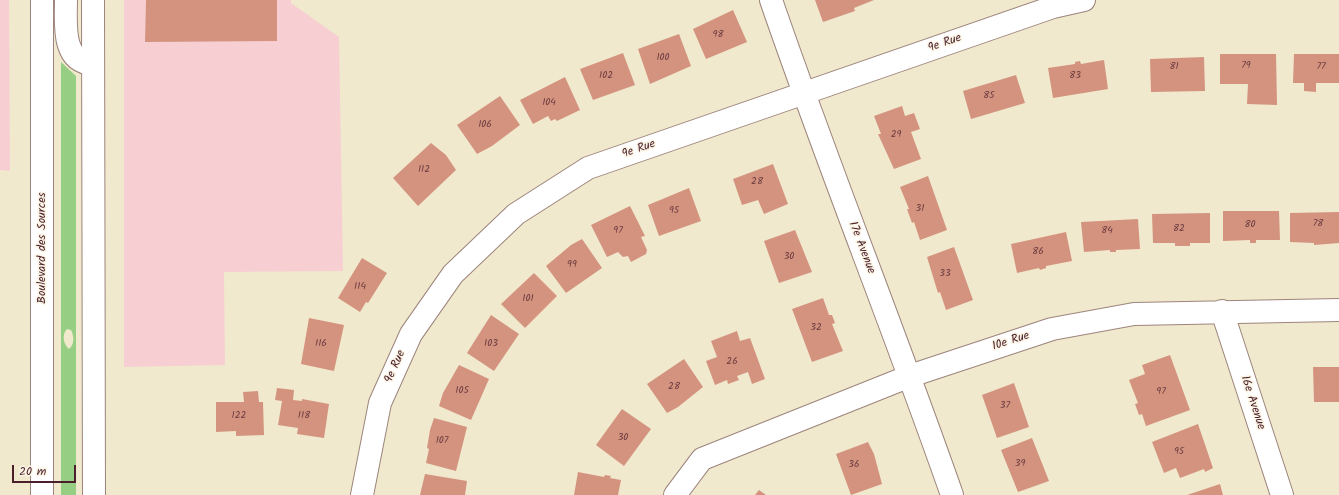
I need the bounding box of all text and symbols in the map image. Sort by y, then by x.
house number: 98 [713,29,723,41]
street label: 9e Rue [926,32,964,56]
house number: 100 [656,52,670,64]
house number: 79 [1241,60,1251,72]
house number: 81 [1169,61,1179,73]
house number: 77 [1316,61,1326,73]
house number: 102 [599,70,613,82]
house number: 83 [1069,70,1081,82]
house number: 85 [983,90,995,102]
house number: 104 [542,97,556,109]
house number: 106 [478,119,492,131]
house number: 29 [891,129,901,141]
street label: 9e Rue [620,138,658,162]
house number: 112 [418,164,430,176]
house number: 28 [751,176,763,188]
street label: Boulevard des Sources [36,192,50,304]
house number: 31 [916,203,924,215]
house number: 95 [669,205,679,217]
house number: 78 [1313,218,1323,230]
house number: 80 [1244,219,1256,231]
street label: 17e Avenue [844,220,878,276]
house number: 82 [1173,223,1185,235]
house number: 97 [613,225,623,237]
house number: 84 [1101,225,1113,237]
house number: 86 [1032,246,1044,258]
house number: 30 [784,251,794,263]
house number: 99 [567,259,577,271]
house number: 33 [939,268,951,280]
house number: 114 [354,281,366,293]
house number: 101 [522,293,534,305]
house number: 32 [810,322,822,334]
street label: 10e Rue [991,329,1031,355]
house number: 116 [315,338,327,350]
house number: 103 [484,338,498,350]
street label: 9e Rue [382,348,410,386]
house number: 26 [726,356,738,368]
street label: 16e Avenue [1237,374,1267,432]
house number: 28 [668,381,680,393]
house number: 105 [455,385,469,397]
house number: 97 [1156,386,1166,398]
house number: 37 [1000,400,1010,412]
house number: 122 [232,410,246,422]
house number: 118 [298,410,310,422]
house number: 30 [618,432,628,444]
house number: 107 [436,435,448,447]
house number: 95 [1174,446,1184,458]
scale bar [14,457,78,483]
house number: 39 [1015,458,1025,470]
house number: 36 [848,459,860,471]
text: 20 m [19,462,46,481]

